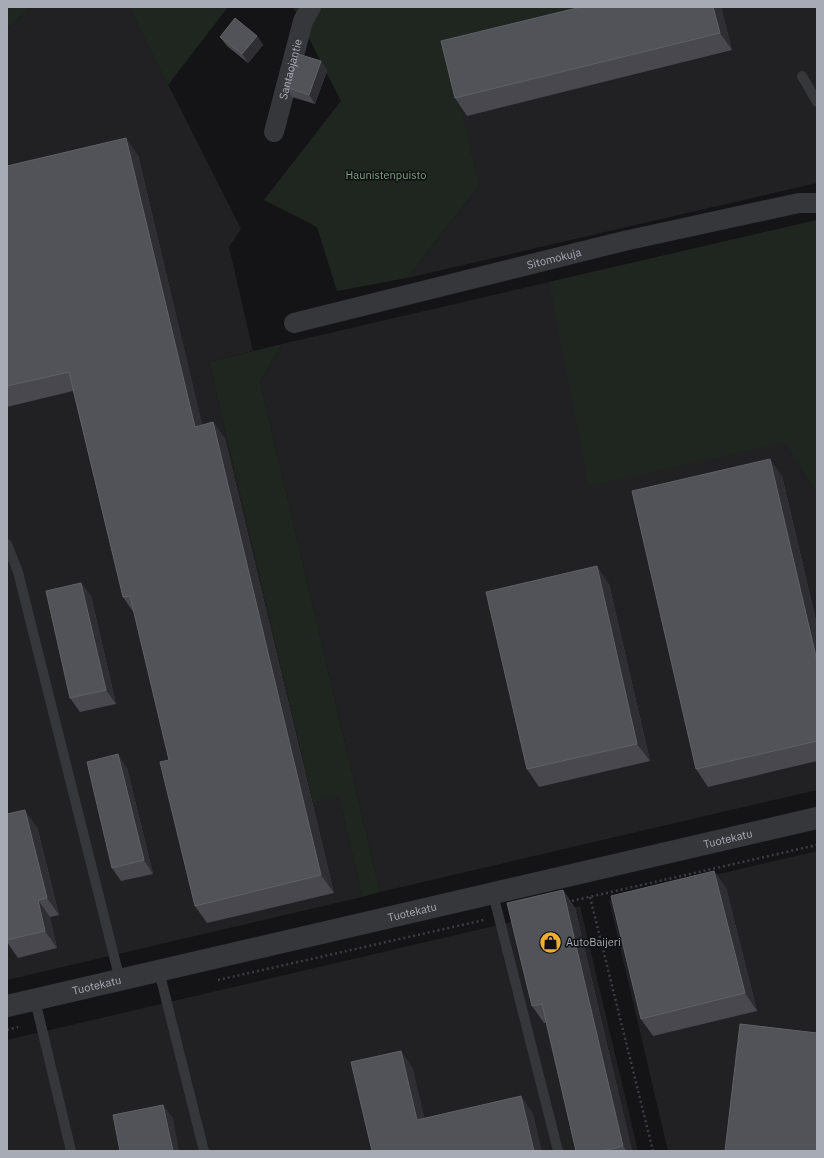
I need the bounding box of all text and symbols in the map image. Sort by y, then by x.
street label: Santaojantie [276,37,305,101]
park label: Haunistenpuisto [346,168,426,182]
street label: Sitomokuja [525,245,583,272]
street label: Tuotekatu [702,826,754,851]
street label: Tuotekatu [386,899,438,924]
shop icon: AutoBaijeri [538,929,564,955]
place label: AutoBaijeri [566,935,621,949]
street label: Tuotekatu [71,973,122,998]

